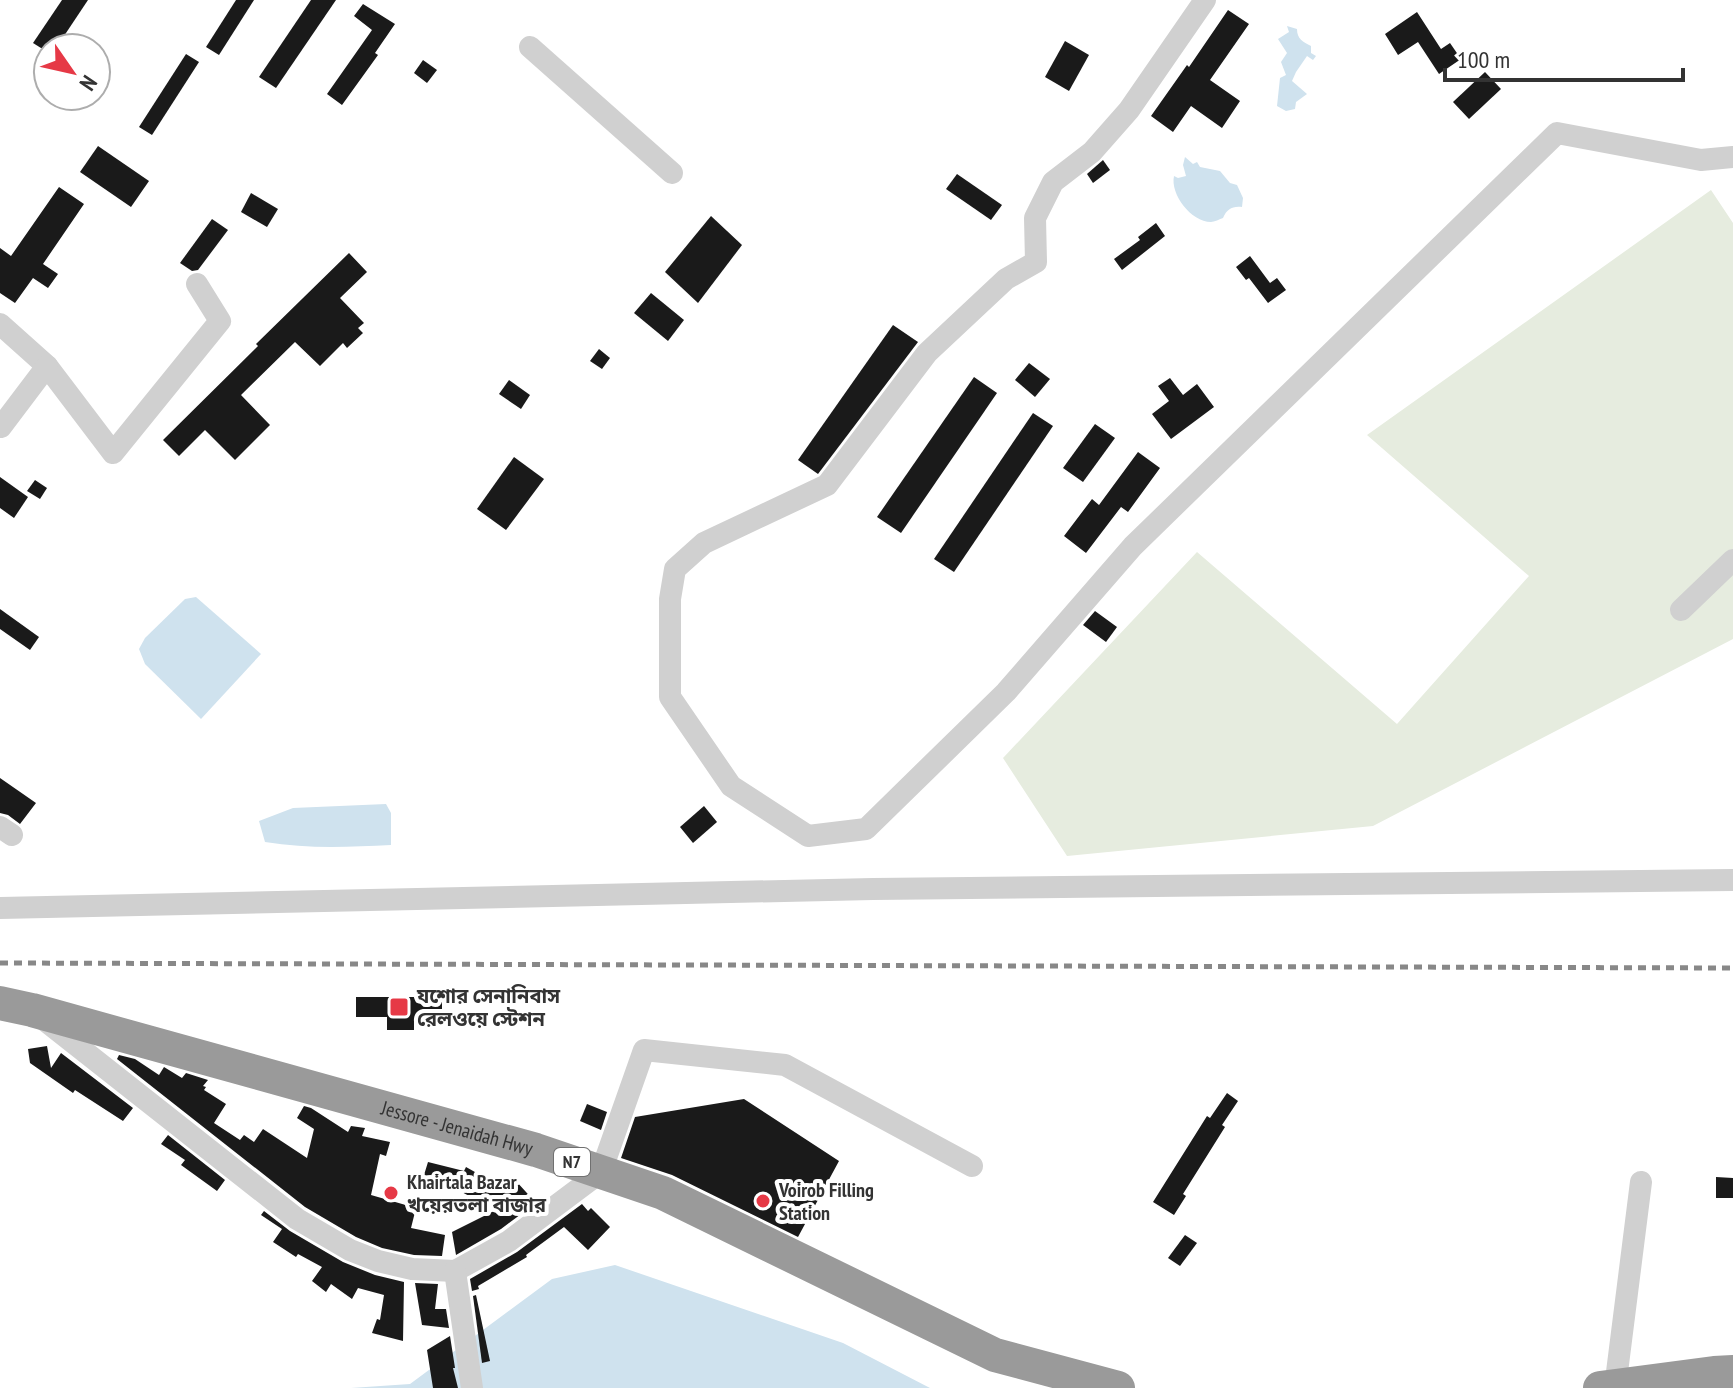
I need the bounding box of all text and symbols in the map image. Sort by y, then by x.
north arrow [32,32,112,112]
scale bar [1445,32,1683,82]
text: 100 m [1457,44,1510,75]
text: N [74,70,104,96]
place label: যশোর সেনানিবাস রেলওয়ে স্টেশন [416,983,561,1032]
marker: যশোর সেনানিবাস রেলওয়ে স্টেশন [388,996,410,1018]
street label: Jessore - Jenaidah Hwy [378,1094,536,1162]
road number: N7 [554,1148,590,1176]
place label: Khairtala Bazar খয়েরতলা বাজার [407,1169,547,1218]
place label: Voirob Filling Station [778,1177,874,1226]
marker: Khairtala Bazar খয়েরতলা বাজার [382,1184,400,1202]
marker: Voirob Filling Station [754,1192,772,1210]

